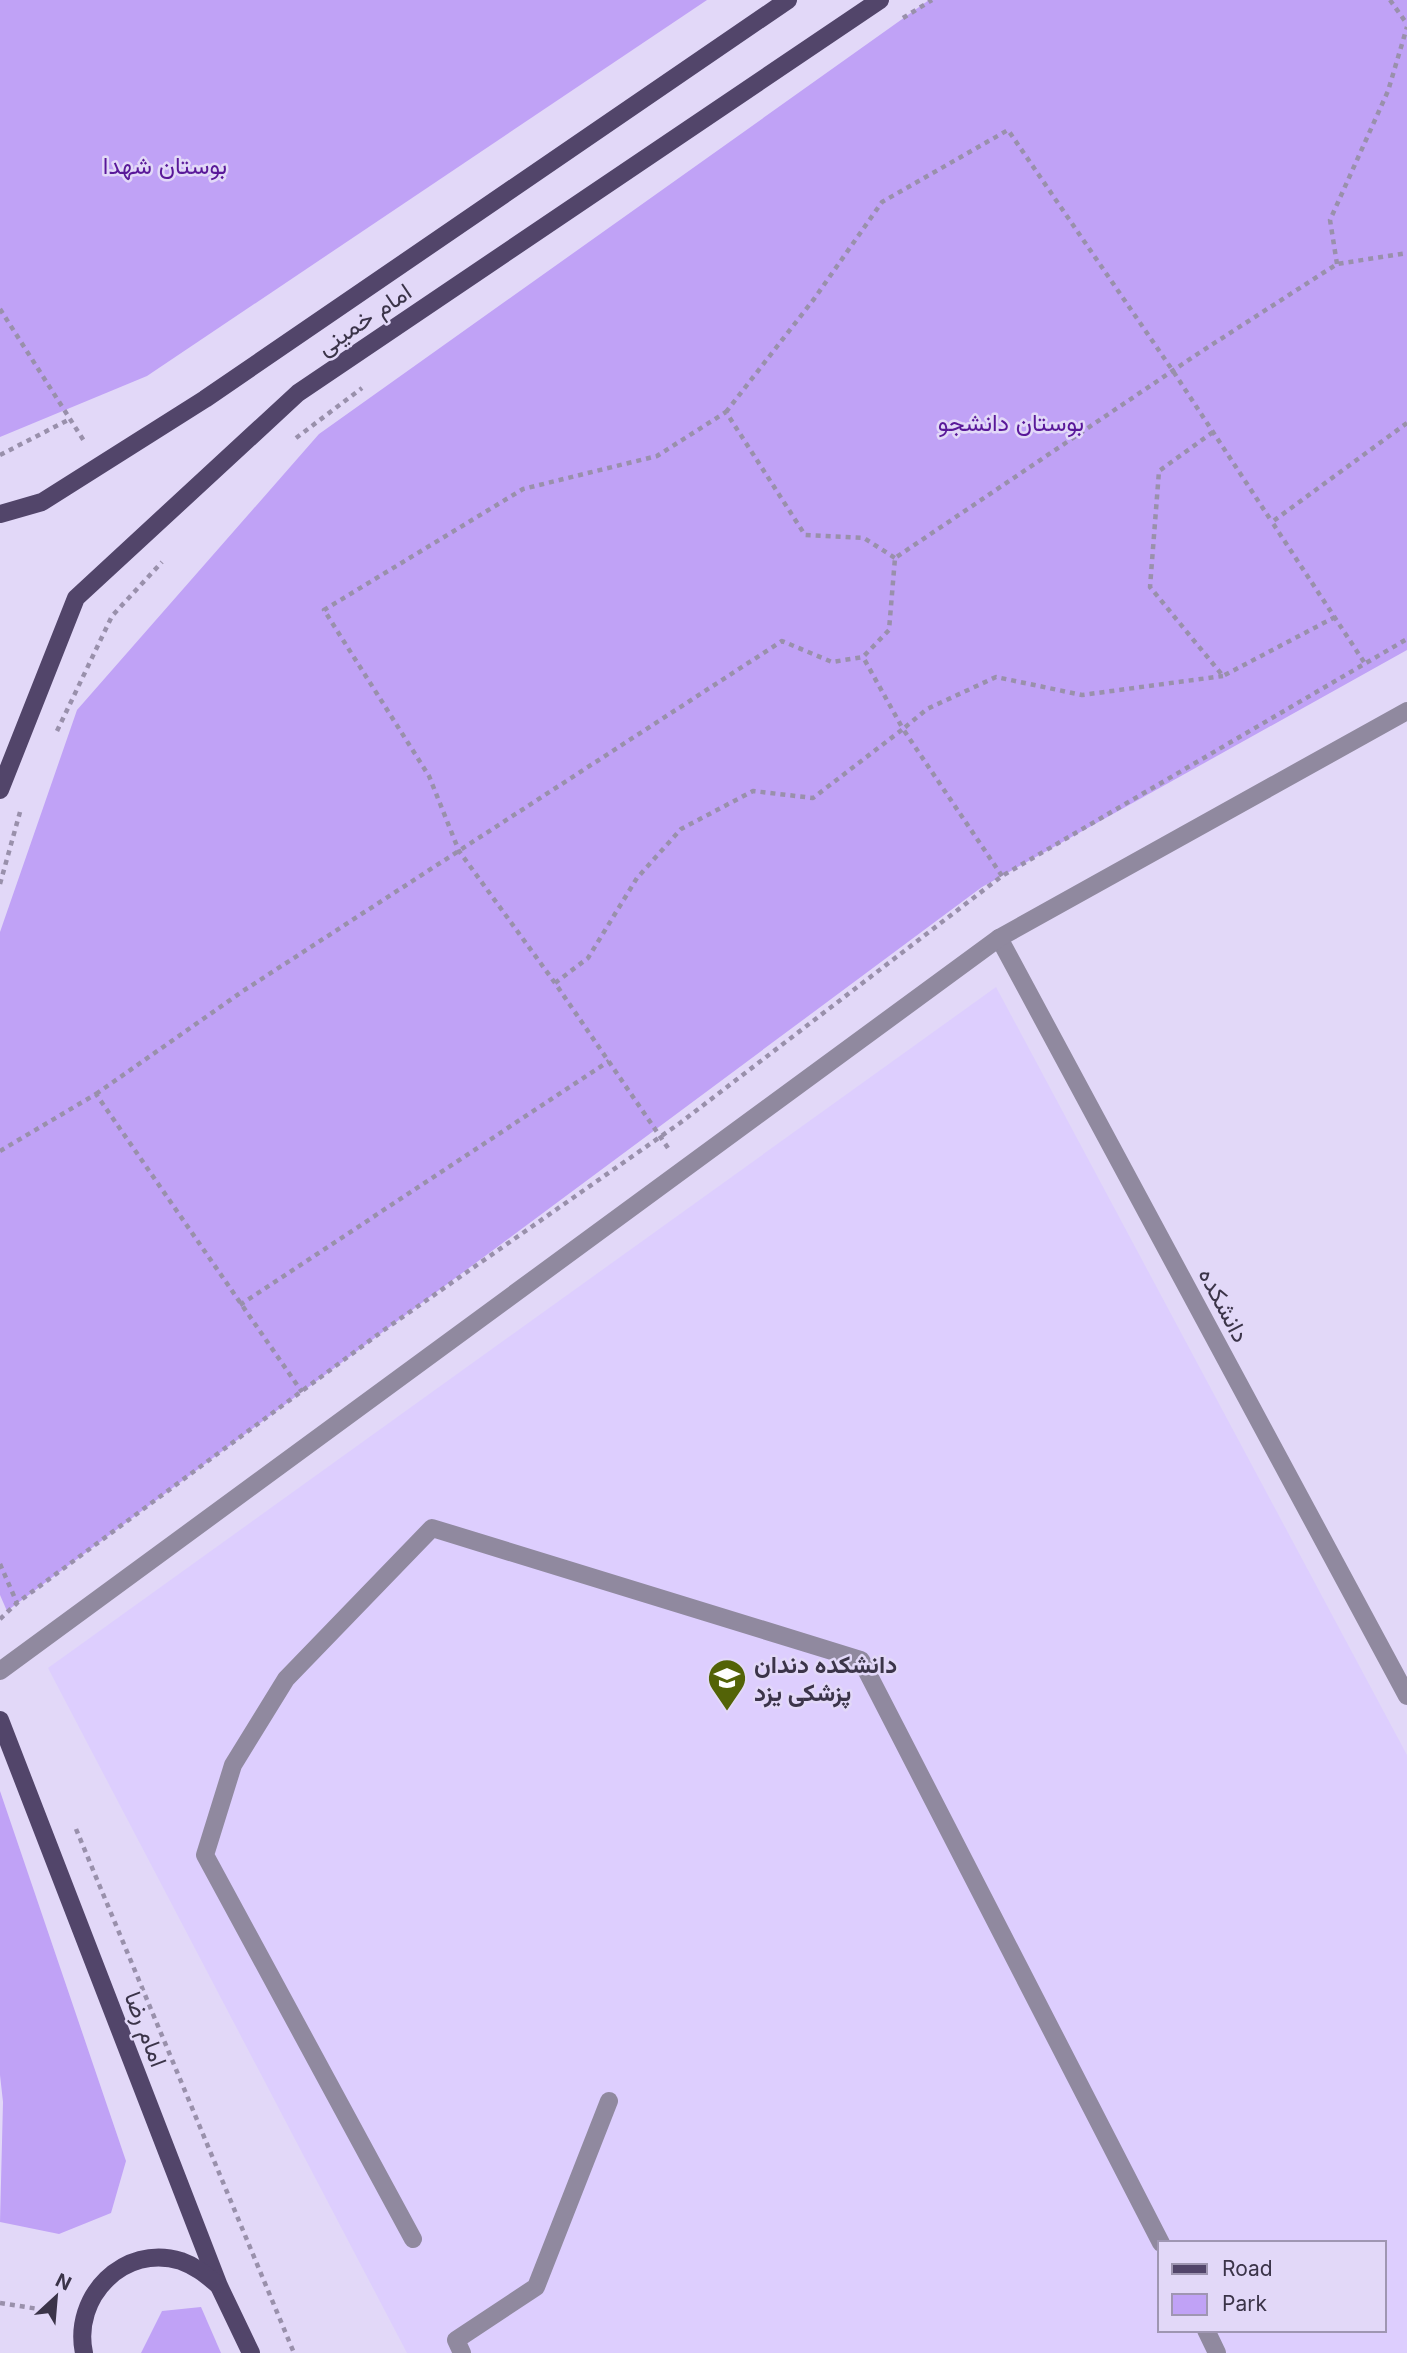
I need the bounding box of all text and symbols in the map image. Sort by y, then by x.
park label: بوستان شهدا [103,151,227,181]
street label: امام خمینی [311,277,418,363]
park label: بوستان دانشجو [938,408,1084,438]
street label: دانشکده [1192,1263,1256,1347]
place label: دانشکده دندان پزشکی یزد [754,1650,897,1709]
school or university icon: دانشکده دندان پزشکی یزد [706,1657,748,1712]
street label: امام رضا [117,1987,174,2071]
legend [1158,2241,1386,2332]
text: Road [1222,2256,1273,2281]
north arrow [21,2262,91,2332]
text: N [52,2269,75,2296]
text: Park [1222,2291,1267,2316]

